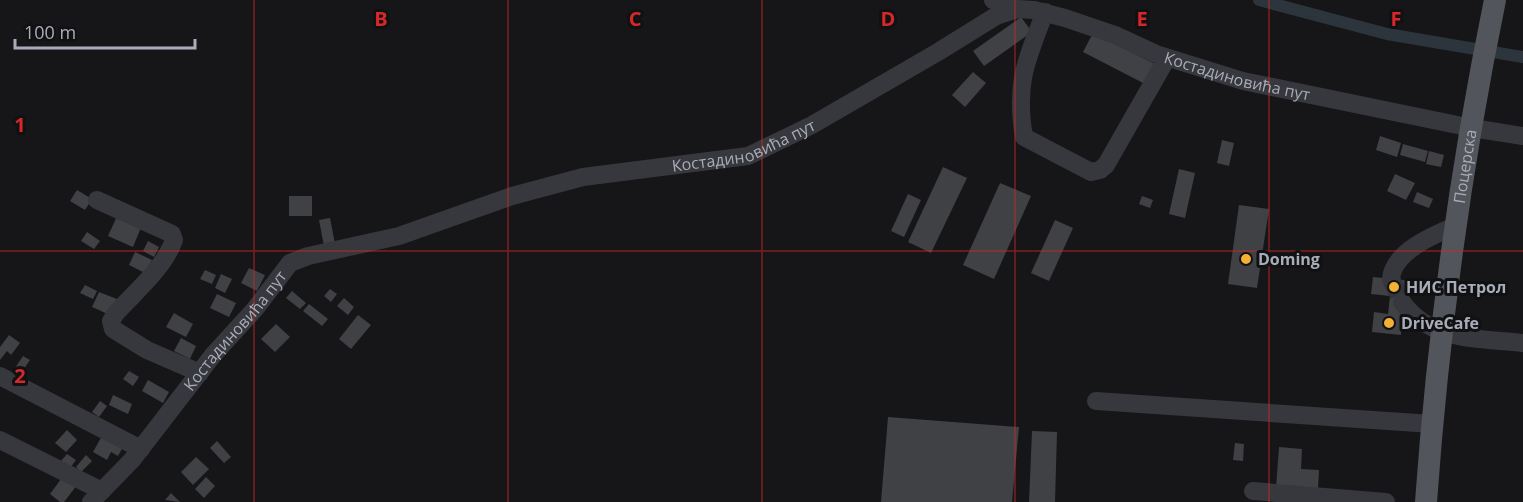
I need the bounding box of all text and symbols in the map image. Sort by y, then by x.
text: B [374,5,388,32]
text: C [629,5,642,32]
text: D [881,5,895,32]
text: E [1136,5,1148,32]
text: F [1391,5,1401,32]
scale bar [15,12,195,50]
text: 100 m [24,20,76,44]
street label: Костадиновића пут [1161,46,1313,106]
text: 1 [14,111,26,138]
street label: Костадиновића пут [670,114,819,177]
street label: Поцерска [1448,128,1482,205]
place label: Doming [1258,248,1320,270]
marker: Doming [1239,252,1253,266]
street label: Костадиновића пут [178,266,292,395]
place label: НИС Петрол [1406,276,1506,298]
marker: НИС Петрол [1387,280,1401,294]
place label: DriveCafe [1401,312,1479,334]
marker: DriveCafe [1382,316,1396,330]
text: 2 [14,362,26,389]

